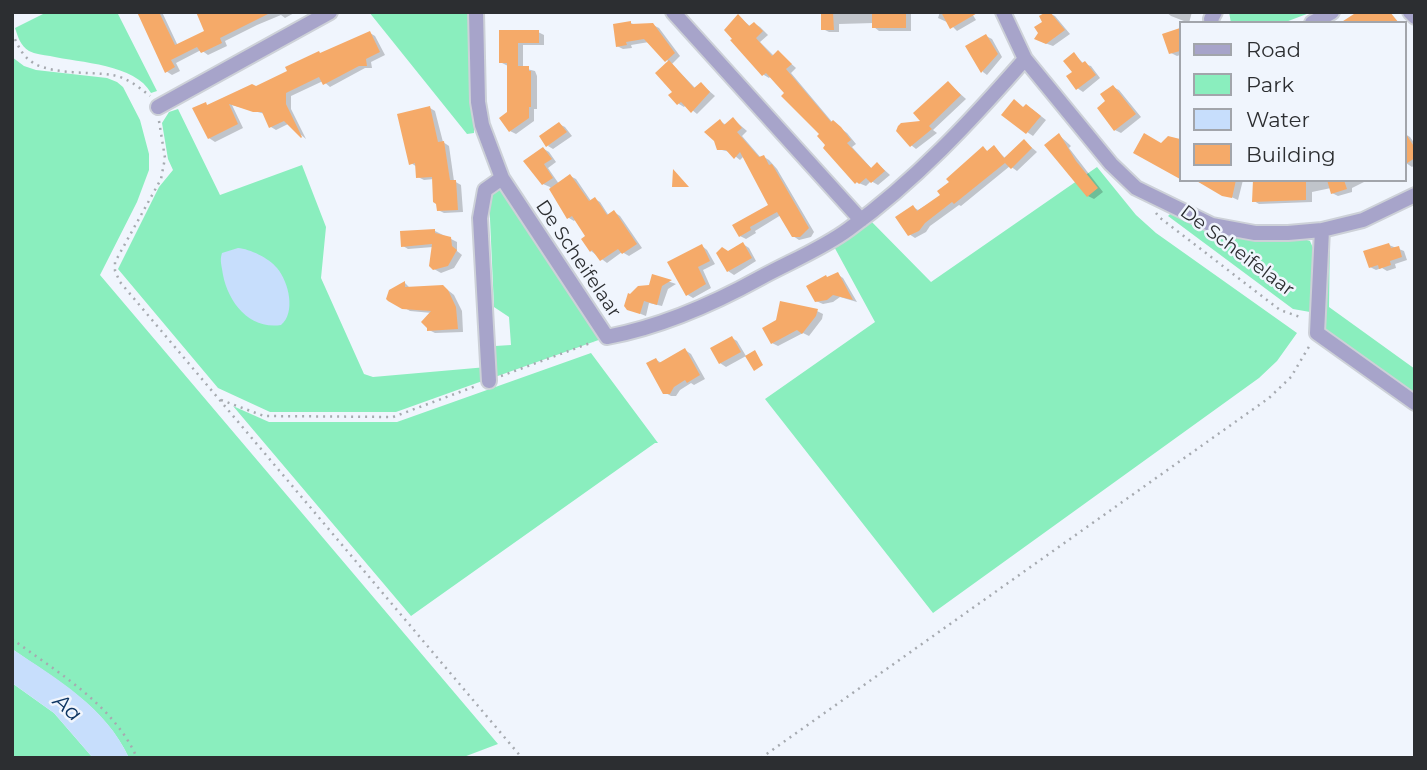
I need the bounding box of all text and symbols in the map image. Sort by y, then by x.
legend [1178,21,1406,182]
text: Road [1246,37,1301,62]
text: Park [1246,72,1294,97]
text: Water [1246,107,1310,132]
text: Building [1246,142,1336,167]
street label: De Scheifelaar [530,196,626,322]
street label: De Scheifelaar [1176,201,1298,301]
water label: Aa [48,689,86,727]

